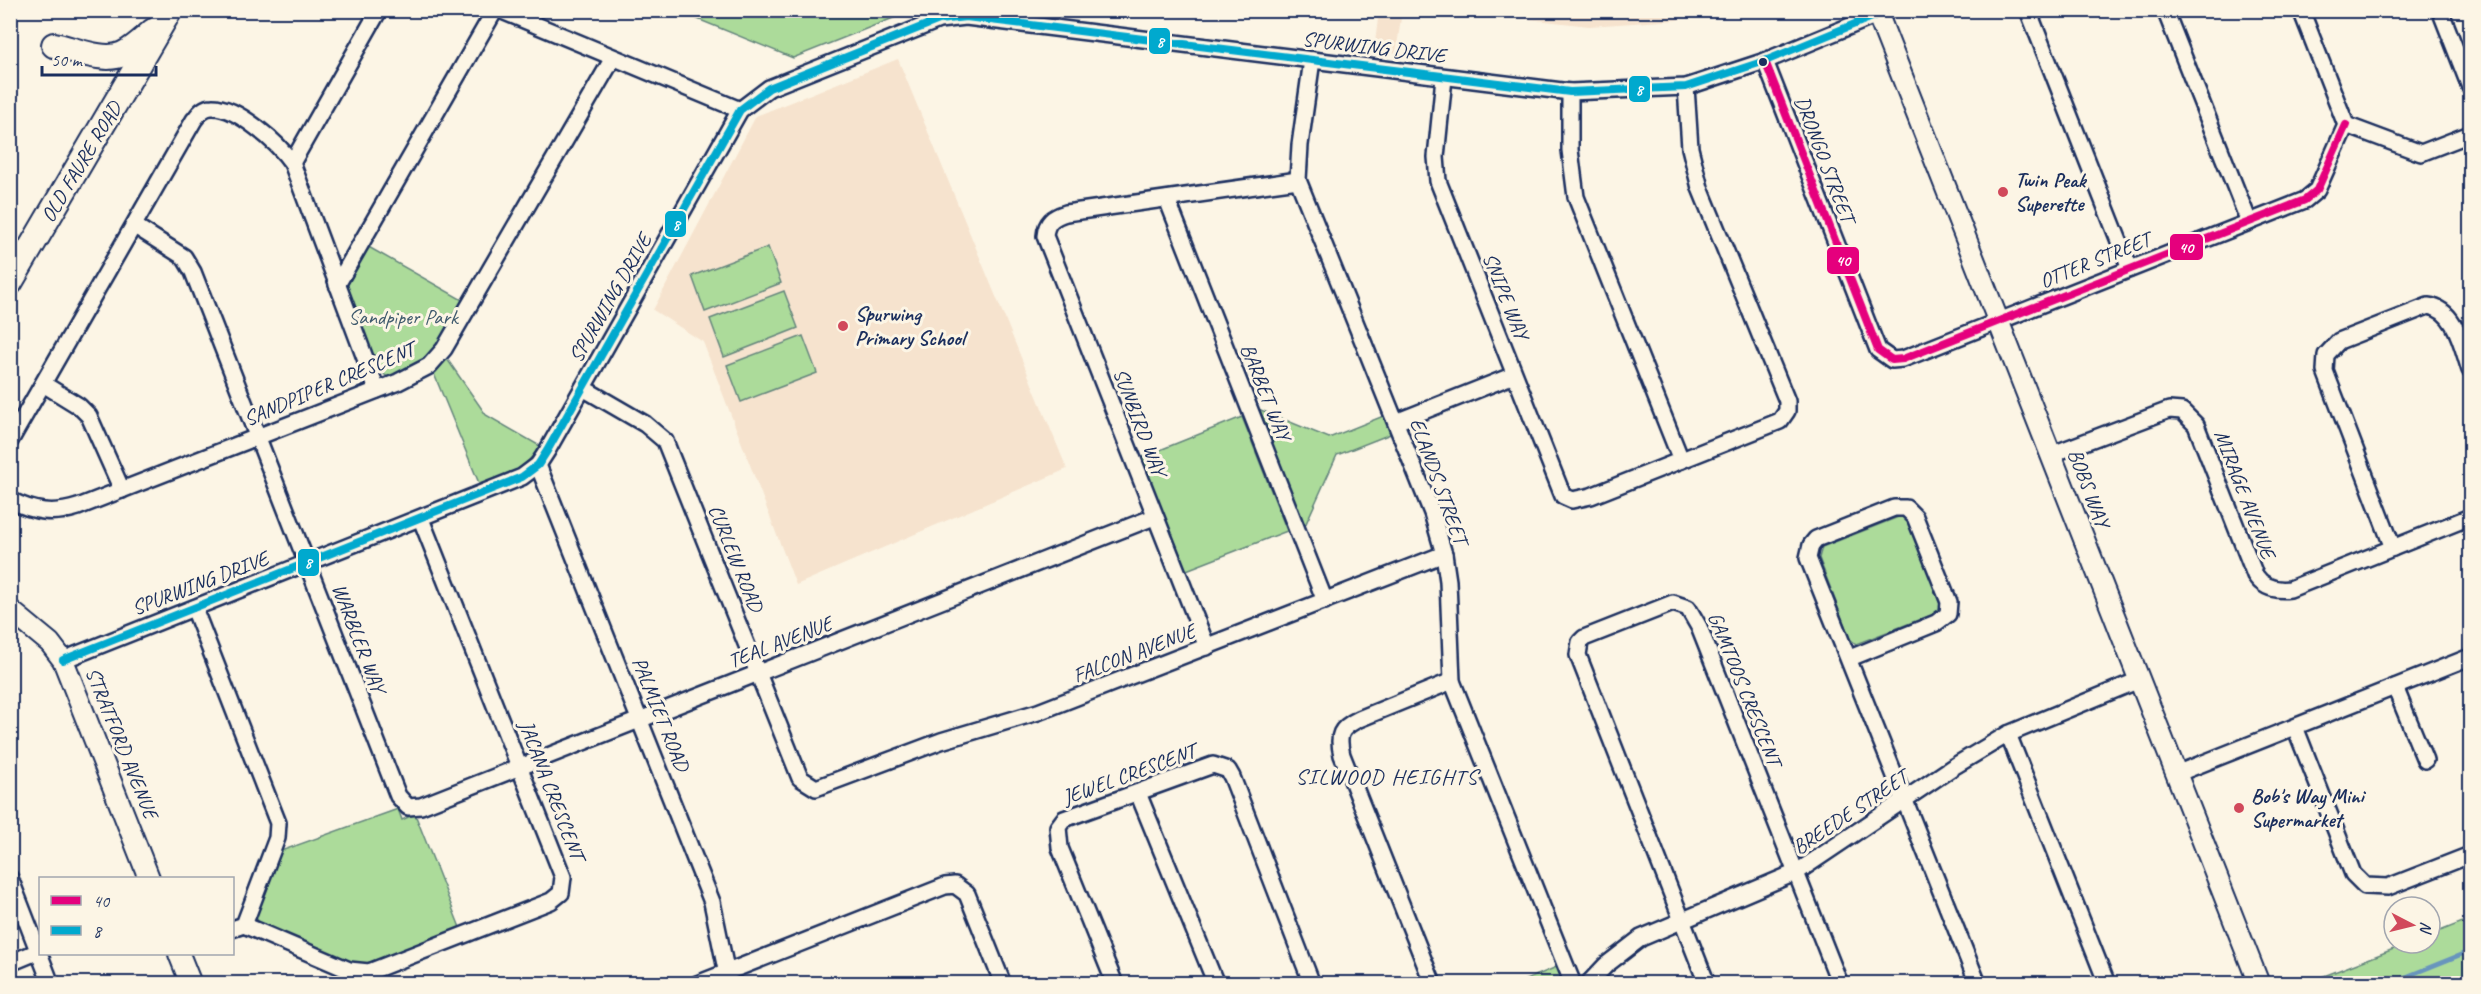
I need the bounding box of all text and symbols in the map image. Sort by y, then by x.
street label: SPURWING DRIVE [1301,25,1450,69]
line badge: 8 [1148,27,1171,55]
text: 8 [1156,32,1165,52]
scale bar [42,39,156,77]
text: 50 m [51,49,84,71]
unlabelled marker [1757,56,1769,68]
line badge: 8 [1628,75,1651,103]
text: 8 [1635,80,1644,100]
street label: DRONGO STREET [1789,92,1863,231]
street label: OLD FAURE ROAD [35,96,128,227]
place label: Twin Peak Superette [2015,167,2088,217]
marker: Twin Peak Superette [1996,185,2010,199]
line badge: 8 [664,210,687,238]
text: 8 [672,215,681,235]
street label: OTTER STREET [2036,224,2158,294]
street label: SPURWING DRIVE [563,227,659,367]
line badge: 40 [2169,233,2204,261]
text: 40 [2179,238,2195,258]
line badge: 40 [1826,246,1860,275]
street label: SNIPE WAY [1477,249,1536,346]
text: 40 [1836,251,1852,271]
place label: Spurwing Primary School [855,301,969,351]
park label: Sandpiper Park [348,304,460,330]
marker: Spurwing Primary School [836,319,850,333]
street label: SANDPIPER CRESCENT [240,334,423,432]
street label: BARBET WAY [1235,340,1299,448]
street label: SUNBIRD WAY [1108,365,1174,484]
street label: ELANDS STREET [1404,415,1476,553]
street label: MIRAGE AVENUE [2209,426,2282,565]
street label: BOBS WAY [2062,445,2117,534]
street label: CURLEW ROAD [703,501,770,617]
street label: SPURWING DRIVE [128,544,274,621]
line badge: 8 [297,548,320,577]
text: 8 [304,553,313,573]
street label: WARBLER WAY [326,580,393,700]
street label: GAMTOOS CRESCENT [1702,608,1789,774]
street label: TEAL AVENUE [724,609,838,674]
street label: FALCON AVENUE [1069,617,1201,688]
street label: PALMIET ROAD [626,653,696,777]
street label: STRATFORD AVENUE [80,664,165,825]
street label: JACANA CRESCENT [513,716,592,869]
street label: JEWEL CRESCENT [1058,736,1204,810]
street label: BREEDE STREET [1787,761,1916,860]
district label: SILWOOD HEIGHTS [1295,763,1481,791]
place label: Bob's Way Mini Supermarket [2251,783,2367,833]
marker: Bob's Way Mini Supermarket [2232,801,2246,815]
legend [39,877,234,955]
text: 40 [93,890,111,912]
north arrow [2382,895,2442,955]
text: 8 [93,920,103,942]
text: N [2415,921,2436,936]

